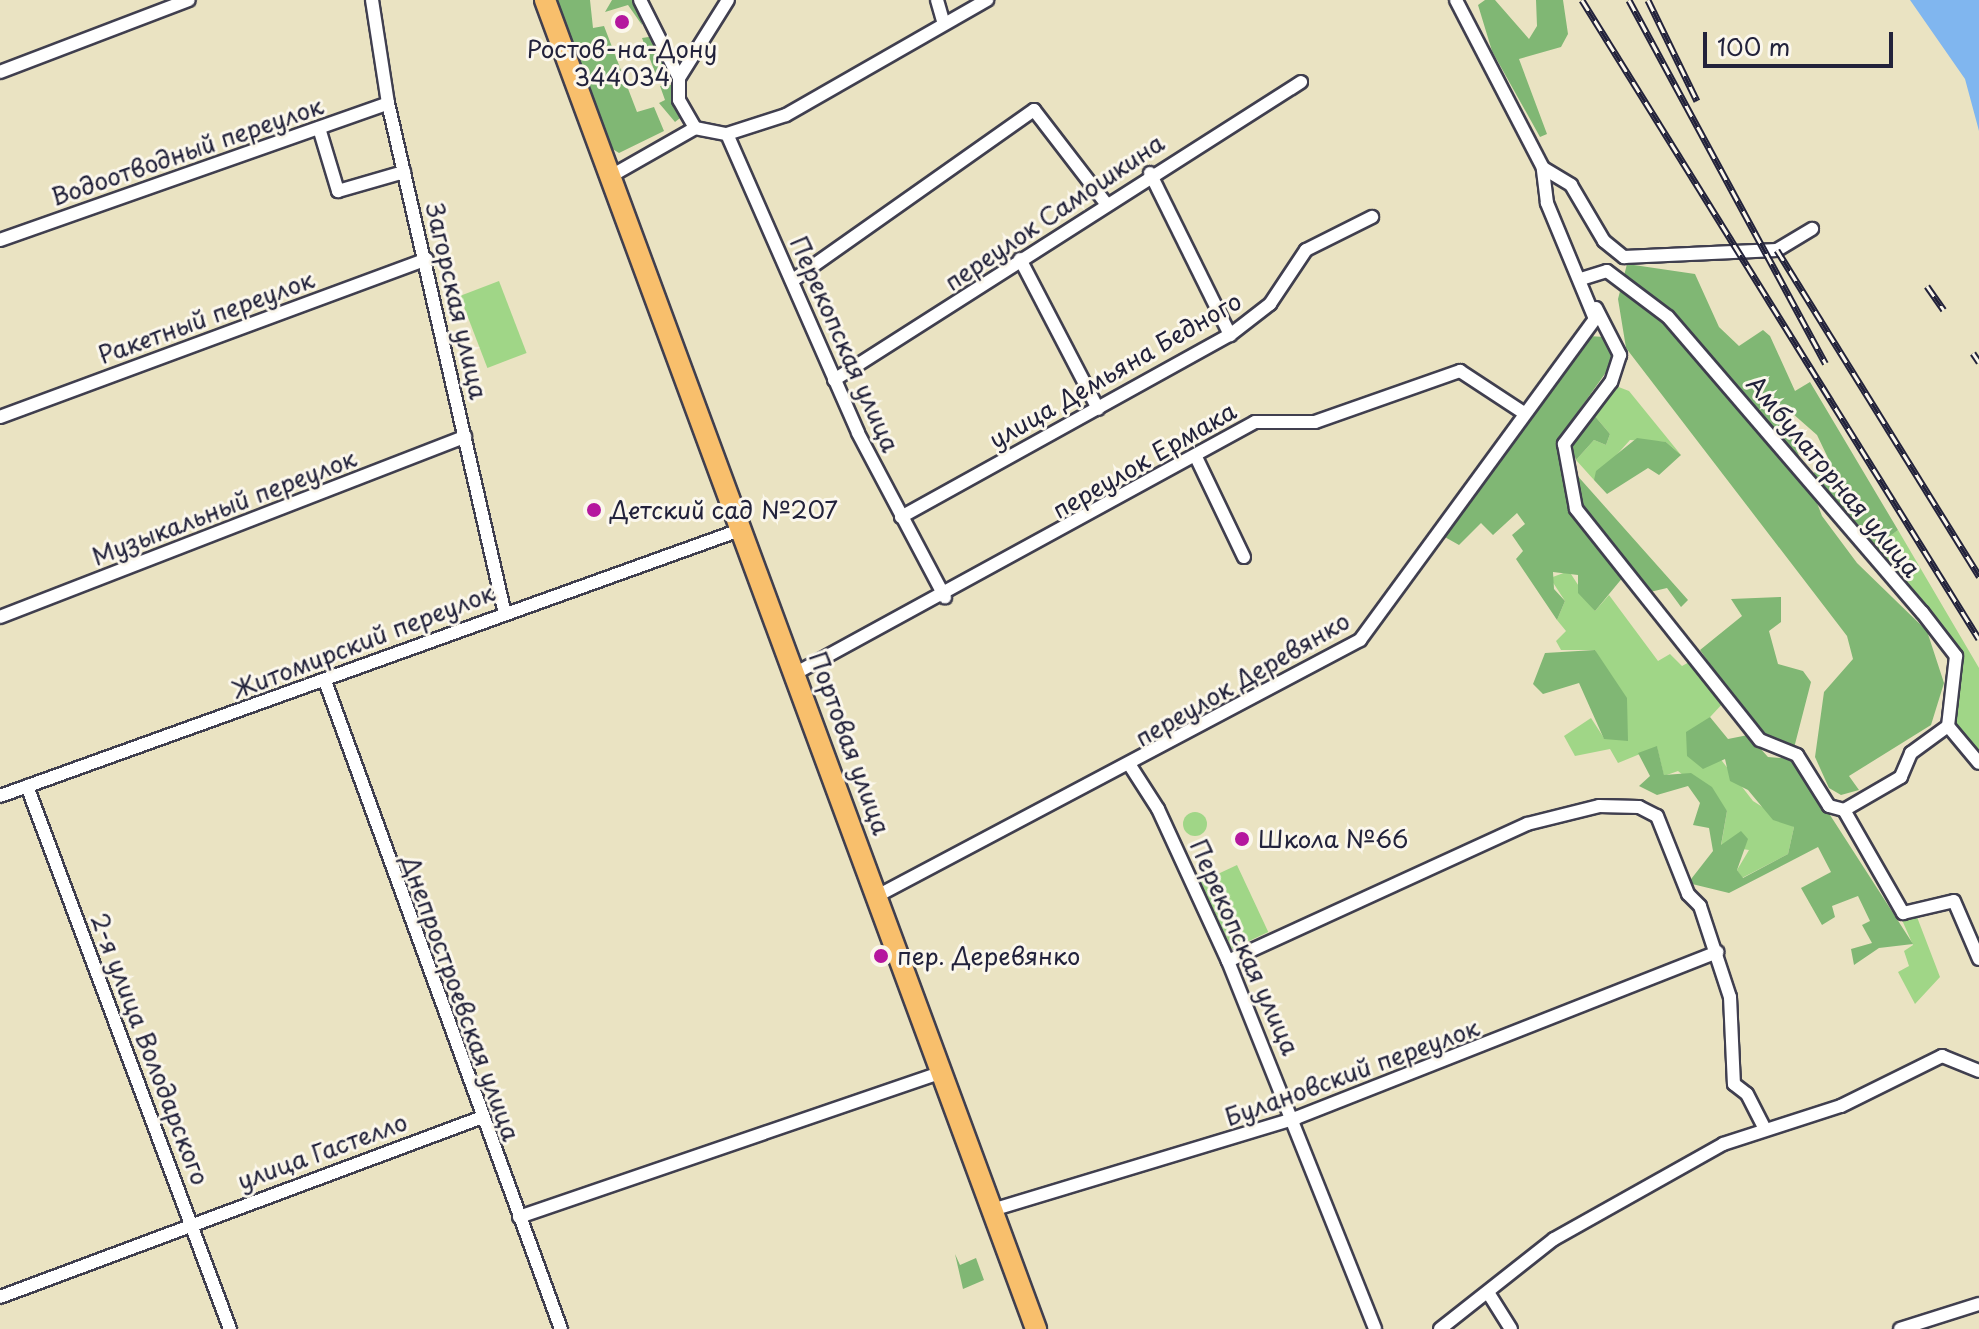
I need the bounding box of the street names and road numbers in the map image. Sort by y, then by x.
street label: Водоотводный переулок [47,91,327,211]
street label: переулок Самошкина [938,127,1170,297]
street label: Загорская улица [420,199,494,403]
street label: Перекопская улица [784,231,906,457]
street label: Ракетный переулок [94,264,318,370]
street label: улица Демьяна Бедного [983,286,1247,454]
street label: Амбулаторная улица [1741,369,1927,583]
street label: переулок Ермака [1047,396,1241,524]
street label: Музыкальный переулок [88,443,360,571]
street label: Житомирский переулок [227,578,499,704]
street label: переулок Деревянко [1129,606,1355,752]
street label: Портовая улица [803,647,897,839]
street label: Перекопская улица [1184,834,1306,1060]
street label: Днепростроевская улица [396,851,526,1145]
street label: 2-я улица Володарского [84,908,216,1190]
street label: Булановский переулок [1221,1013,1483,1131]
street label: улица Гастелло [233,1107,411,1195]

